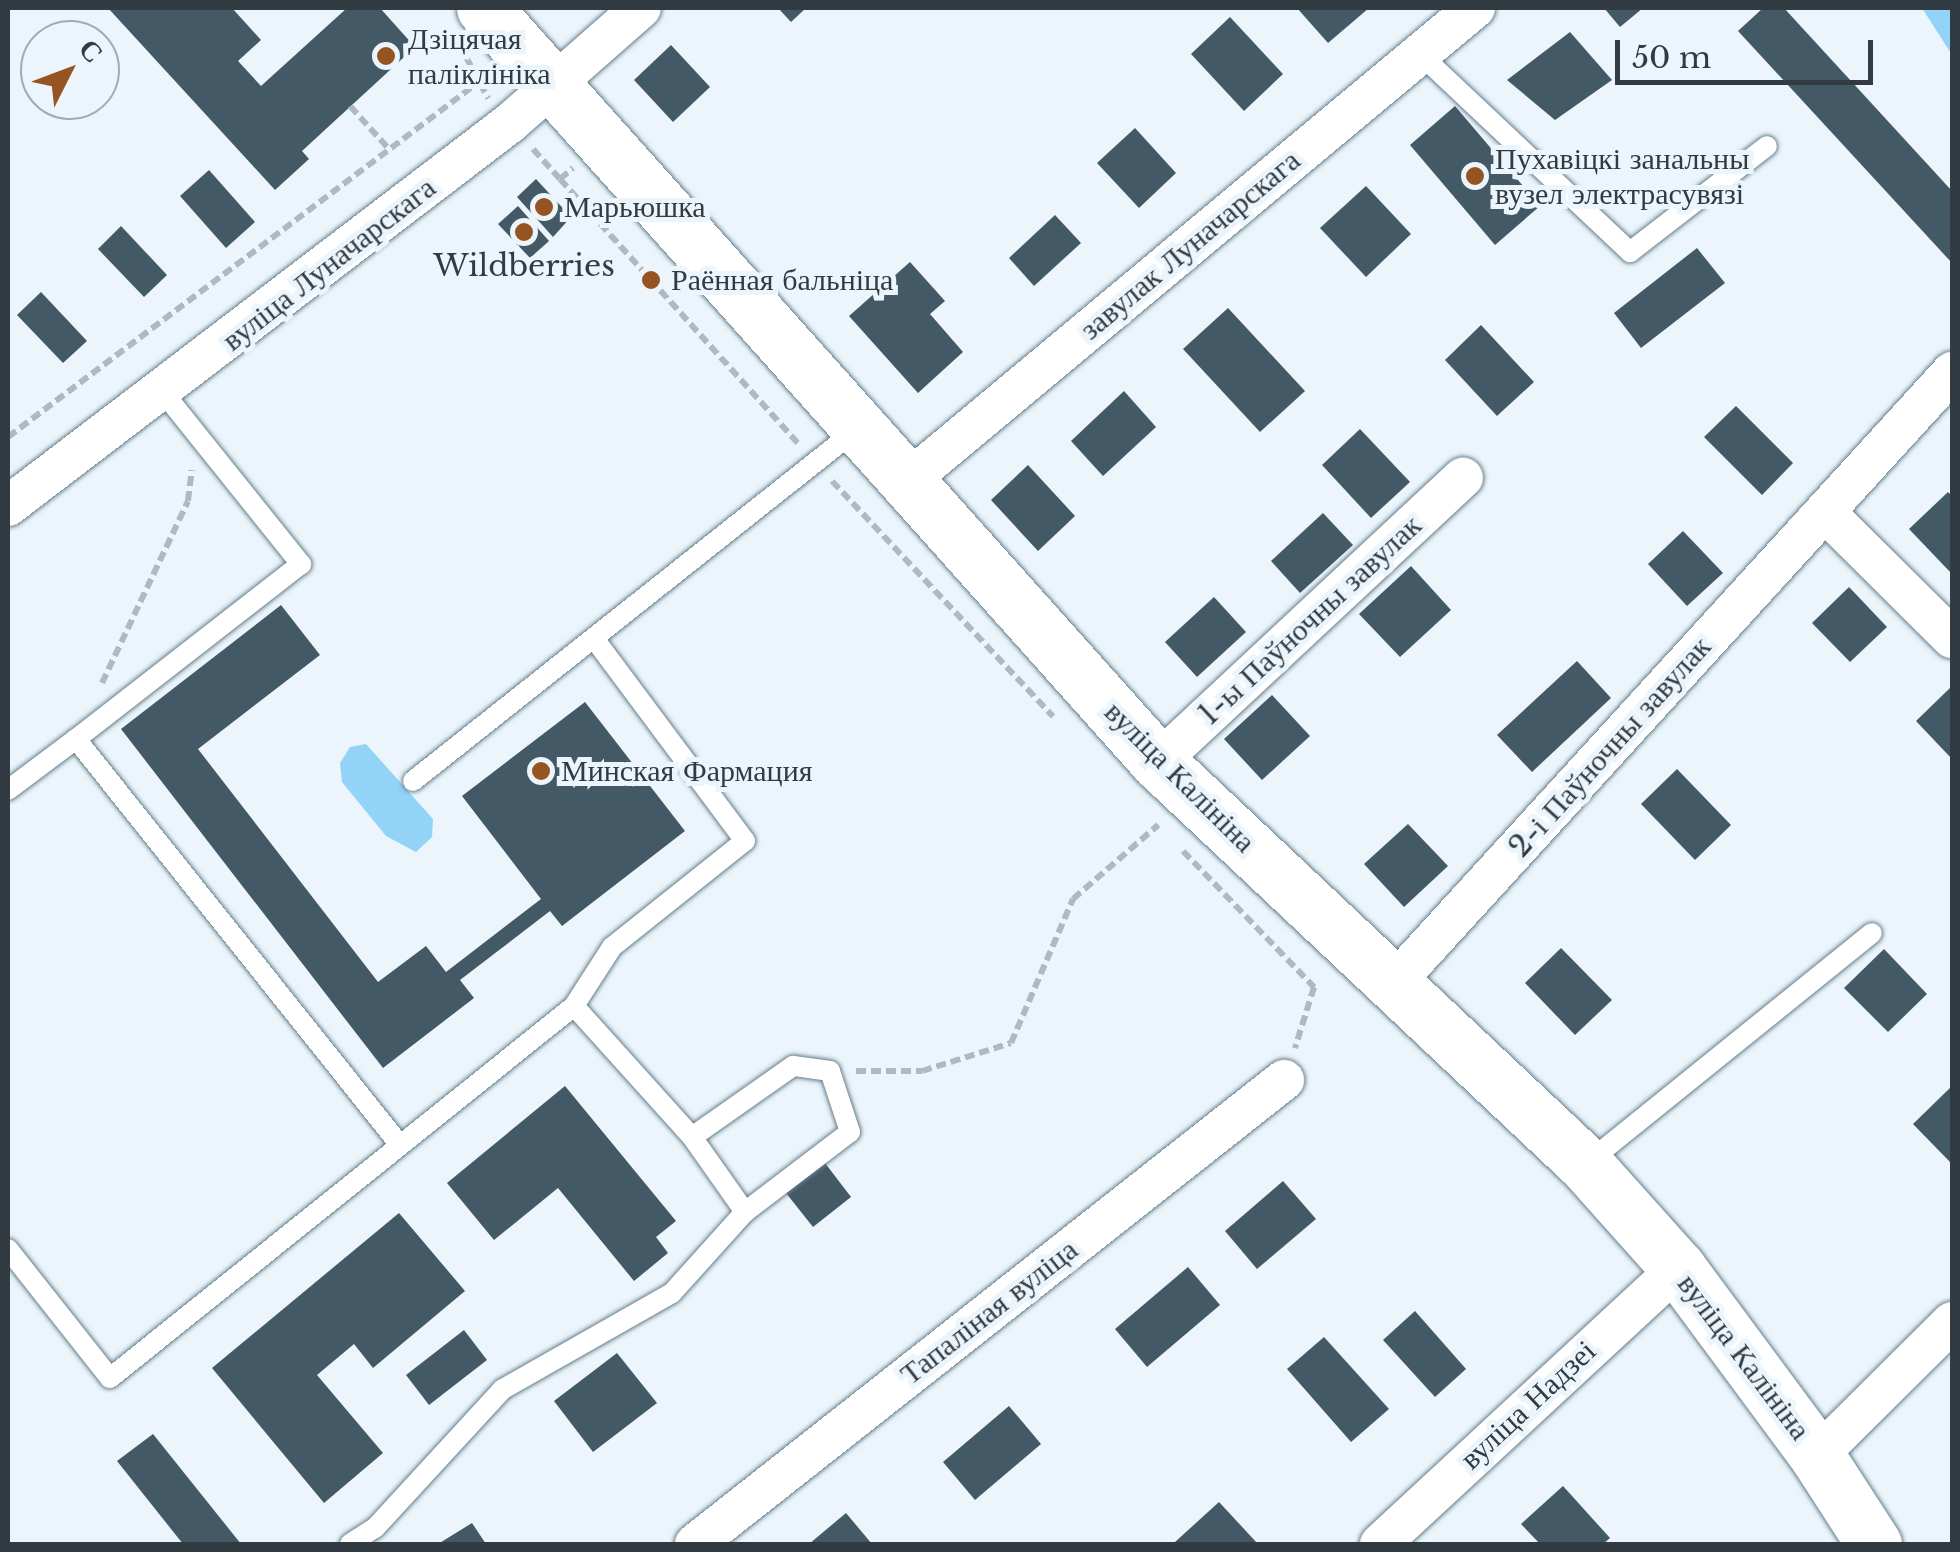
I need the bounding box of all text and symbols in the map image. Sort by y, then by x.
north arrow [20,20,120,120]
scale bar [1620,20,1878,82]
place label: Дзіцячая паліклініка [408,21,551,92]
text: С [71,32,111,70]
text: 50 m [1632,39,1711,76]
marker: Дзіцячая паліклініка [373,43,399,69]
place label: Пухавіцкі занальны вузел электрасувязі [1495,141,1749,212]
street label: завулак Луначарскага [1073,143,1307,347]
marker: Пухавіцкі занальны вузел электрасувязі [1464,165,1486,187]
street label: вуліца Луначарскага [215,170,443,358]
place label: Марьюшка [564,189,706,225]
marker: Марьюшка [533,196,555,218]
marker: Wildberries [513,221,535,243]
place label: Wildberries [433,248,615,284]
place label: Раённая бальніца [671,262,893,298]
marker: Раённая бальніца [640,269,662,291]
street label: 1-ы Паўночны завулак [1191,508,1429,732]
street label: 2-і Паўночны завулак [1501,629,1719,865]
street label: вуліца Калініна [1097,694,1263,860]
place label: Минская Фармация [561,753,813,789]
marker: Минская Фармация [530,760,552,782]
street label: Тапаліная вуліца [893,1232,1085,1392]
street label: вуліца Калініна [1670,1267,1818,1447]
street label: вуліца Надзеі [1453,1333,1603,1477]

